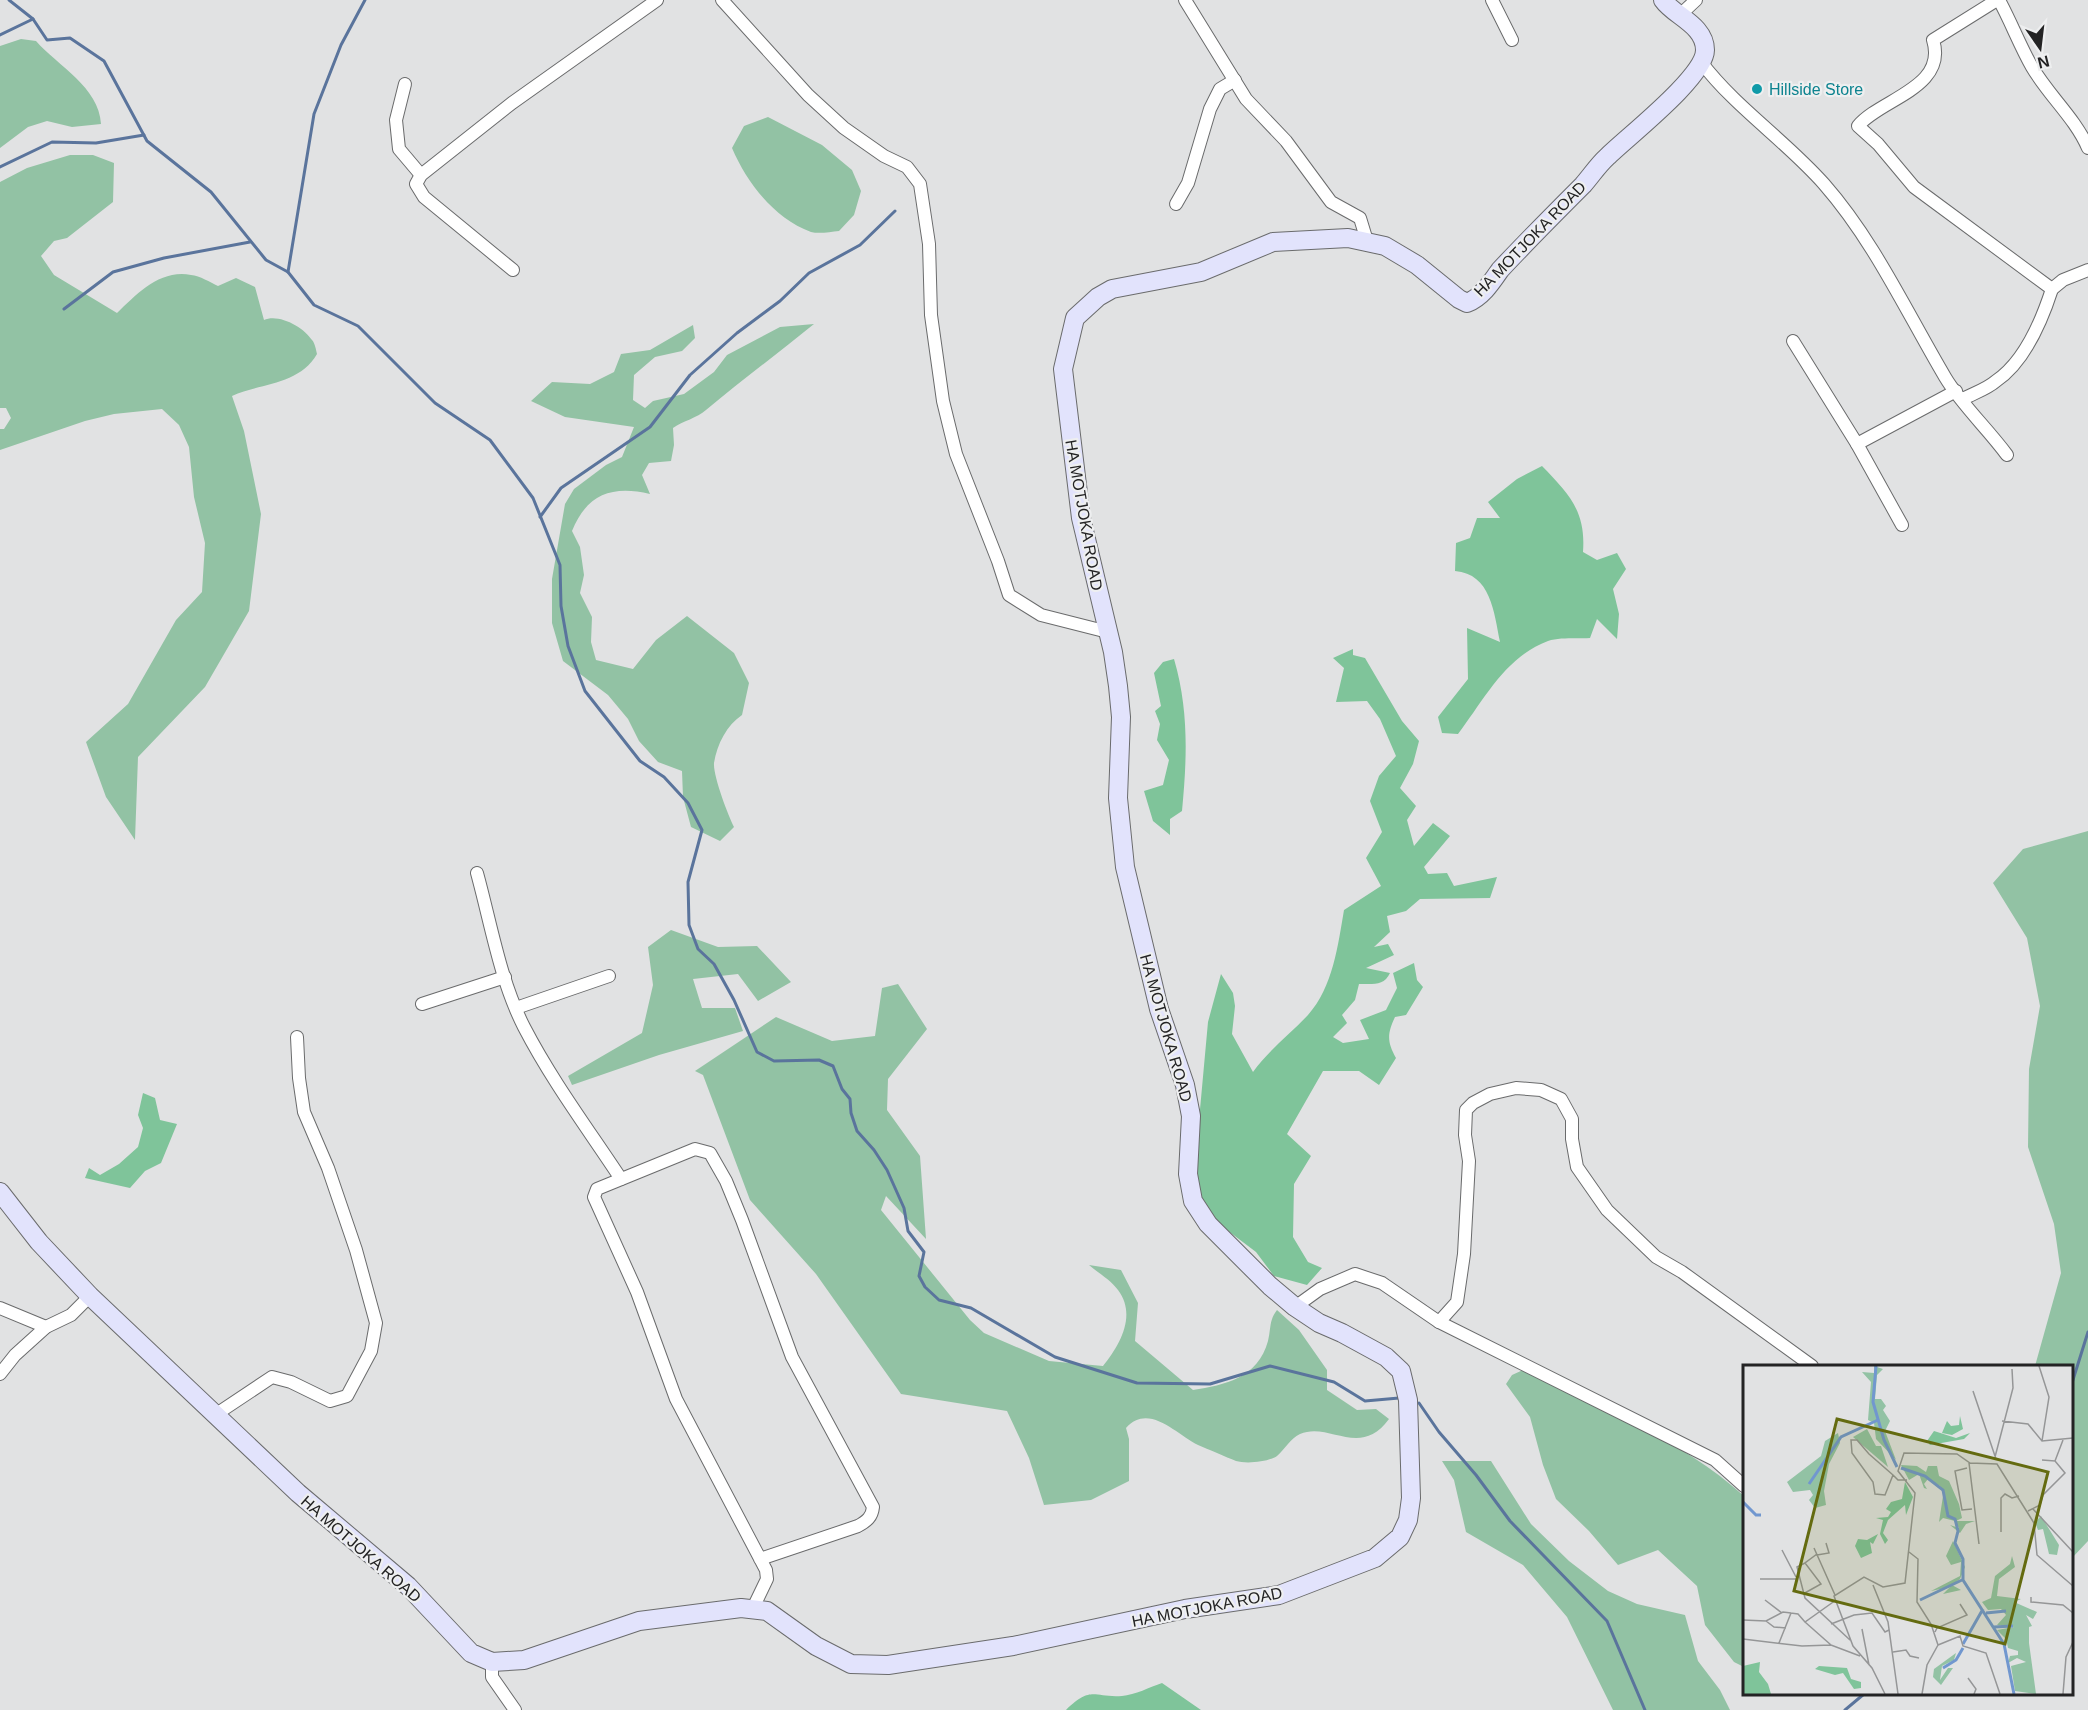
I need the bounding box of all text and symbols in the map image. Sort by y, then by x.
north arrow [2010,18,2070,78]
text: N [2036,52,2051,72]
place label: Hillside Store [1769,81,1863,98]
marker: Hillside Store [1750,82,1764,96]
street label: HA MOTJOKA ROAD [1471,178,1589,300]
street label: HA MOTJOKA ROAD [1062,438,1106,592]
street label: HA MOTJOKA ROAD [1137,952,1195,1104]
inset map [1743,1365,2073,1695]
street label: HA MOTJOKA ROAD [298,1492,424,1606]
street label: HA MOTJOKA ROAD [1130,1584,1284,1630]

